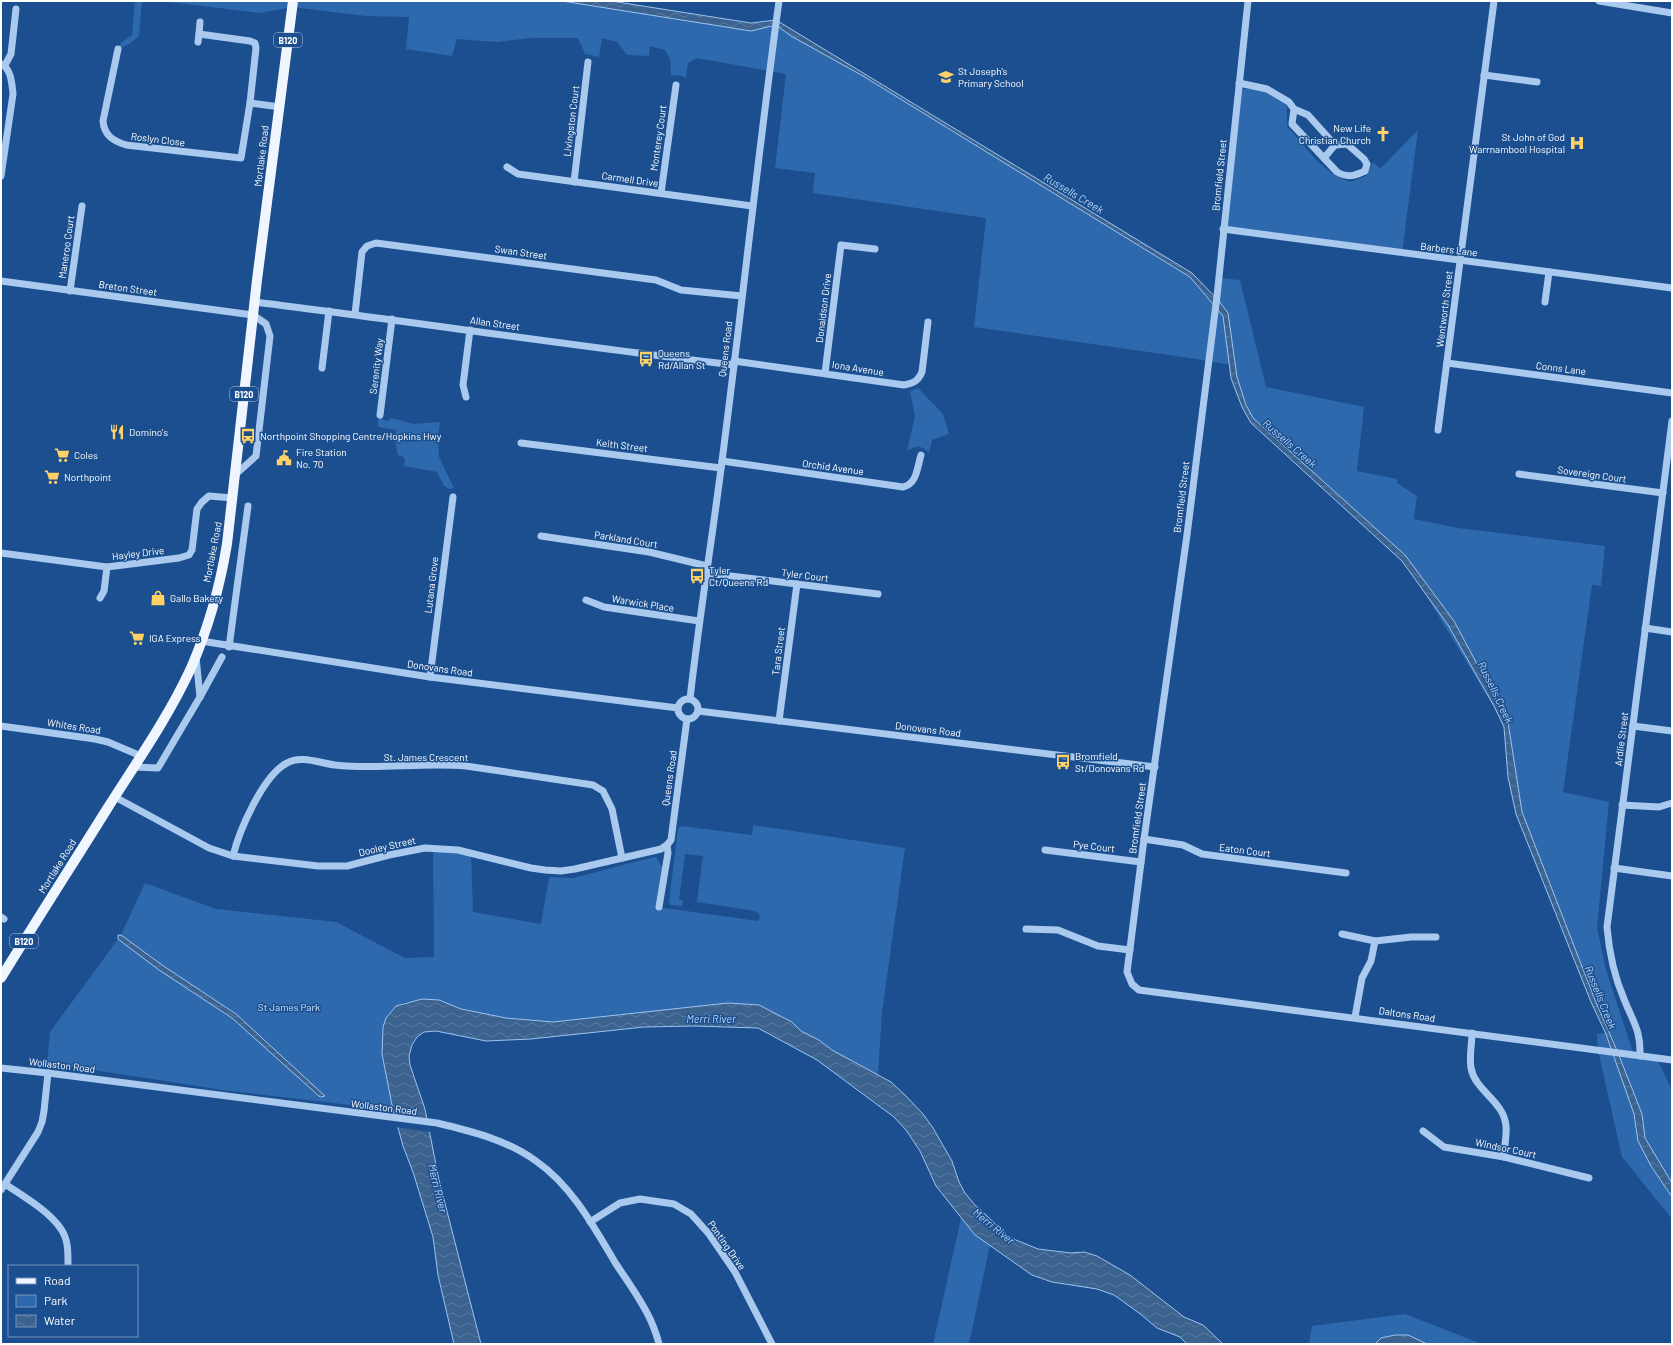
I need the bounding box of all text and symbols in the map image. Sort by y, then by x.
road number: B120 [274,33,302,47]
place label: St Joseph's Primary School [958,65,1024,89]
school or university icon: St Joseph's Primary School [937,68,955,86]
street label: Livingston Court [561,84,581,157]
street label: Monterey Court [647,104,669,172]
place label: New Life Christian Church [1299,122,1371,146]
street label: Mortlake Road [251,125,271,187]
church icon: New Life Christian Church [1374,125,1392,143]
street label: Roslyn Close [130,130,186,148]
place label: St John of God Warrnambool Hospital [1469,131,1565,155]
hospital icon: St John of God Warrnambool Hospital [1568,134,1586,152]
street label: Bromfield Street [1209,138,1229,211]
street label: Carmell Drive [601,169,659,189]
water label: Russells Creek [1042,170,1107,216]
street label: Maneroo Court [56,214,76,279]
street label: Barbers Lane [1420,240,1478,258]
street label: Swan Street [494,242,548,262]
street label: Wentworth Street [1433,270,1455,348]
street label: Donaldson Drive [813,273,833,343]
street label: Breton Street [98,278,158,298]
street label: Allan Street [469,314,521,333]
street label: Queens Road [716,320,734,378]
street label: Serenity Way [367,337,385,395]
place label: Queens Rd/Allan St [658,347,706,371]
bus stop icon: Queens Rd/Allan St [637,350,655,368]
street label: Iona Avenue [831,358,885,378]
street label: Conns Lane [1535,359,1587,377]
road number: B120 [230,387,258,401]
water label: Russells Creek [1260,416,1320,470]
restaurant icon: Domino's [108,423,126,441]
place label: Domino's [129,426,168,438]
bus stop icon: Northpoint Shopping Centre/Hopkins Hwy [239,427,257,445]
place label: Northpoint Shopping Centre/Hopkins Hwy [260,430,442,442]
street label: Keith Street [595,436,649,454]
supermarket icon: Coles [53,446,71,464]
place label: Fire Station No. 70 [296,446,347,470]
place label: Coles [74,449,98,461]
public building icon: Fire Station No. 70 [275,449,293,467]
street label: Orchid Avenue [801,457,865,477]
street label: Bromfield Street [1171,460,1191,534]
street label: Sovereign Court [1557,463,1628,485]
supermarket icon: Northpoint [43,468,61,486]
place label: Northpoint [64,471,112,483]
street label: Mortlake Road [200,521,224,583]
street label: Parkland Court [593,528,659,550]
street label: Hayley Drive [111,544,165,562]
street label: Lutana Grove [422,556,440,614]
place label: Tyler Ct/Queens Rd [709,564,768,588]
street label: Tyler Court [781,566,830,584]
bus stop icon: Tyler Ct/Queens Rd [688,567,706,585]
shop icon: Gallo Bakery [149,589,167,607]
place label: Gallo Bakery [170,592,224,604]
street label: Warwick Place [611,592,675,614]
street label: Tara Street [769,626,787,676]
supermarket icon: IGA Express [128,629,146,647]
place label: IGA Express [149,632,201,644]
street label: Donovans Road [406,657,474,679]
water label: Russells Creek [1475,659,1517,726]
street label: Ardlie Street [1612,711,1630,767]
street label: Whites Road [46,716,102,736]
street label: Donovans Road [894,719,962,739]
street label: Queens Road [659,749,679,807]
place label: Bromfield St/Donovans Rd [1075,750,1144,774]
street label: St. James Crescent [384,751,469,763]
bus stop icon: Bromfield St/Donovans Rd [1054,753,1072,771]
street label: Bromfield Street [1126,781,1148,855]
street label: Dooley Street [357,833,417,858]
street label: Mortlake Road [36,837,78,895]
street label: Pye Court [1072,837,1116,855]
street label: Eaton Court [1219,841,1272,859]
road number: B120 [10,934,38,948]
water label: Russells Creek [1582,963,1620,1031]
park label: St James Park [258,1001,320,1013]
street label: Daltons Road [1378,1004,1436,1024]
water label: Merri River [686,1012,737,1025]
street label: Wollaston Road [28,1055,96,1075]
street label: Wollaston Road [350,1097,418,1117]
street label: Windsor Court [1474,1136,1538,1160]
water label: Merri River [426,1162,451,1215]
water label: Merri River [971,1205,1018,1247]
street label: Ponting Drive [706,1218,748,1272]
legend [8,1265,138,1337]
text: Road [44,1273,71,1287]
text: Park [44,1293,68,1307]
text: Water [44,1313,76,1327]

